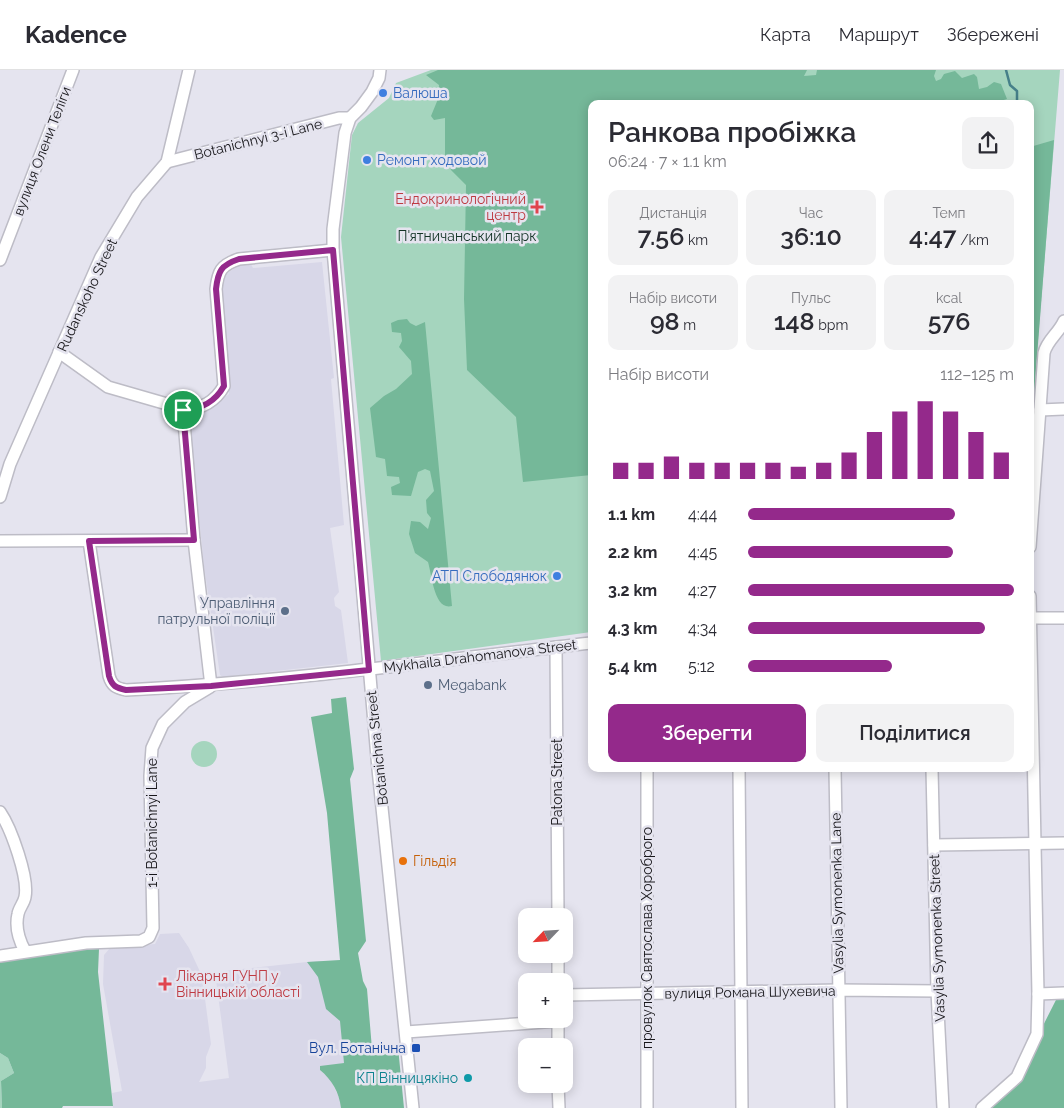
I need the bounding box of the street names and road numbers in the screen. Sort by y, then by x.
street label: вулиця Олени Теліги [10,84,74,218]
street label: Botanichnyi 3-i Lane [192,115,324,163]
street label: Rudanskoho Street [54,236,120,354]
street label: Mykhaila Drahomanova Street [383,636,578,676]
street label: Botanichna Street [363,690,391,806]
street label: Patona Street [549,738,565,826]
street label: 1-i Botanichnyi Lane [144,758,160,888]
street label: Vasylia Symonenka Lane [828,812,846,974]
street label: провулок Святослава Хороброго [639,827,655,1049]
street label: Vasylia Symonenka Street [926,854,948,1022]
street label: вулиця Романа Шухевича [664,983,836,1001]

